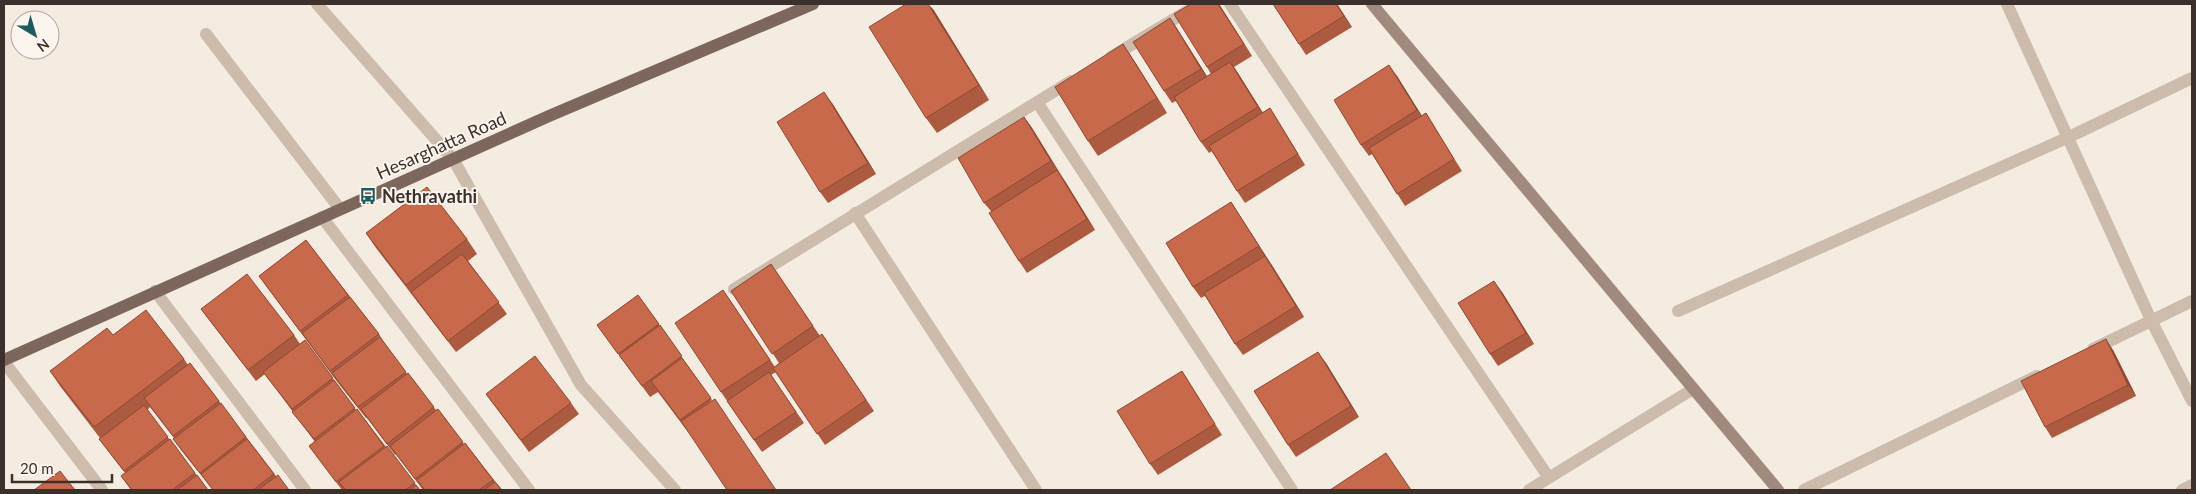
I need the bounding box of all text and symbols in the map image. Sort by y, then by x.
north arrow [10,10,60,60]
text: N [34,36,53,56]
street label: Hesarghatta Road [373,106,509,184]
place label: Nethravathi [382,185,477,207]
bus stop icon: Nethravathi [358,186,378,206]
scale bar [12,452,112,484]
text: 20 m [20,459,54,477]

